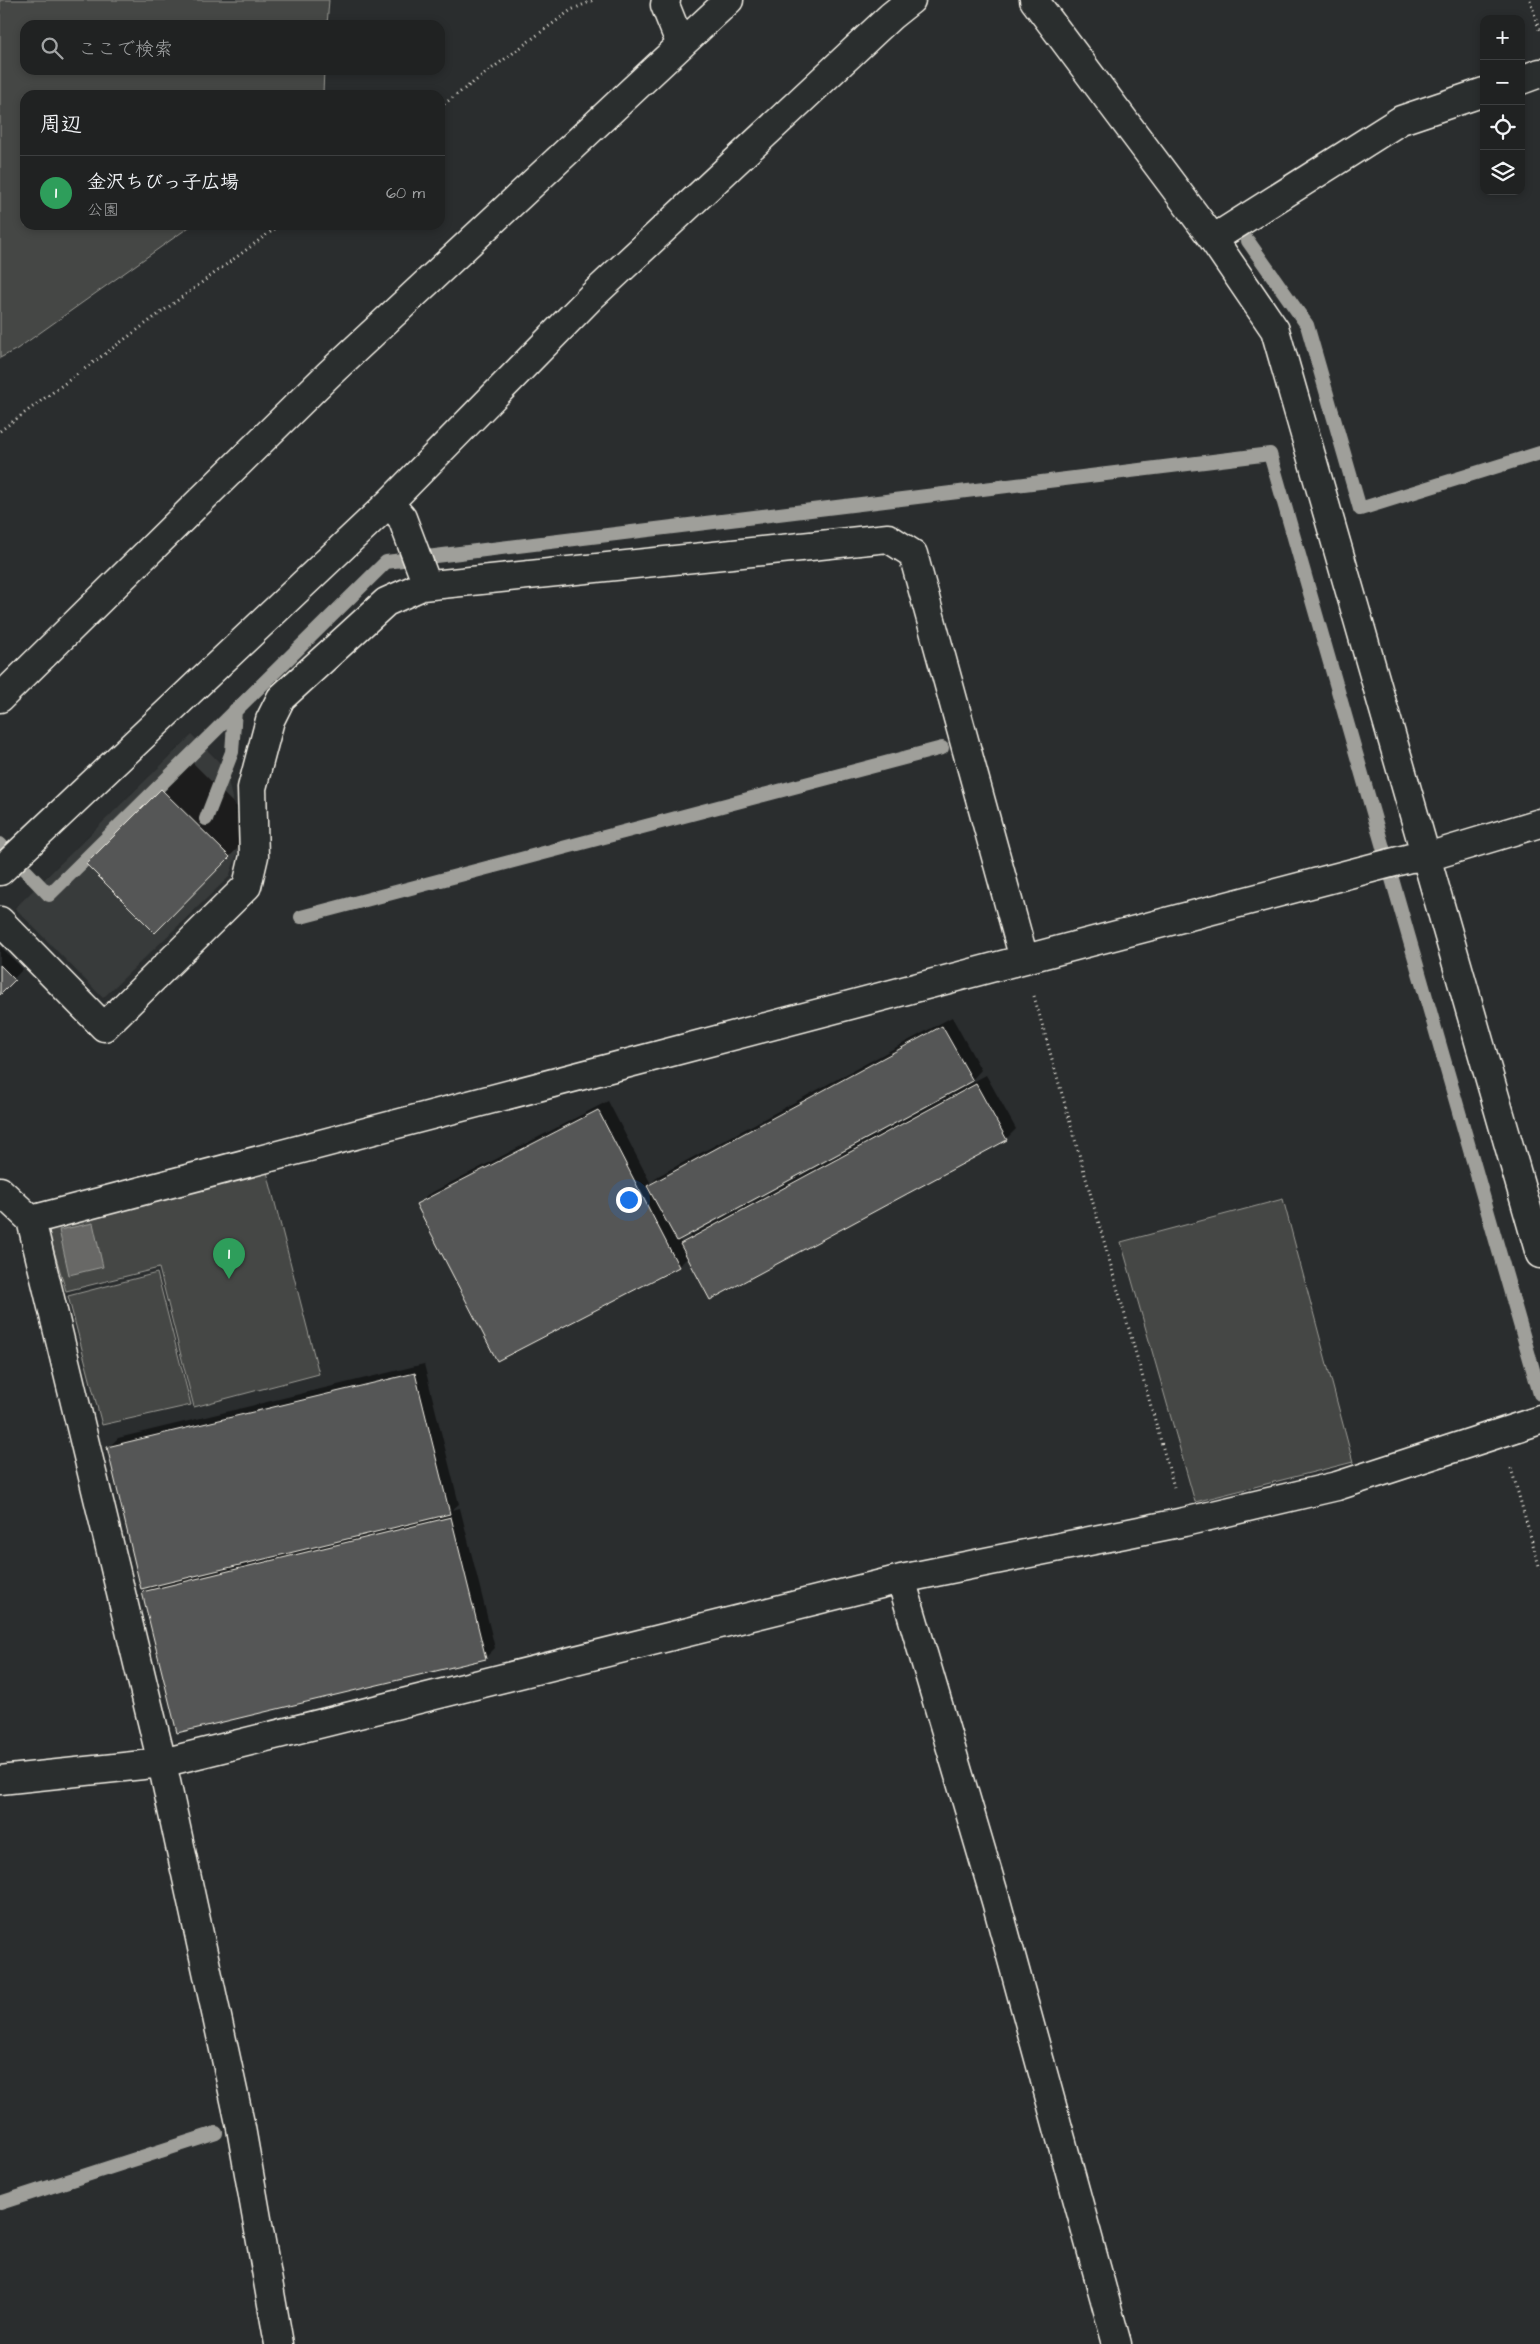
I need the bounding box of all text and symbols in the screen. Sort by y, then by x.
map controls [1480,15,1525,195]
button: + [1480,15,1525,60]
search box [20,20,445,75]
icon: search [38,34,66,62]
text: ここで検索 [78,36,173,63]
button: − [1480,60,1525,105]
button: locate [1480,105,1525,150]
text: 周辺 [40,110,82,139]
button: layers [1480,150,1525,195]
text: 金沢ちびっ子広場 [87,169,239,196]
text: 1 [55,182,57,204]
text: 60 m [386,182,425,204]
text: 公園 [87,199,119,221]
your location [616,1187,642,1213]
pin: 1 [213,1238,245,1279]

